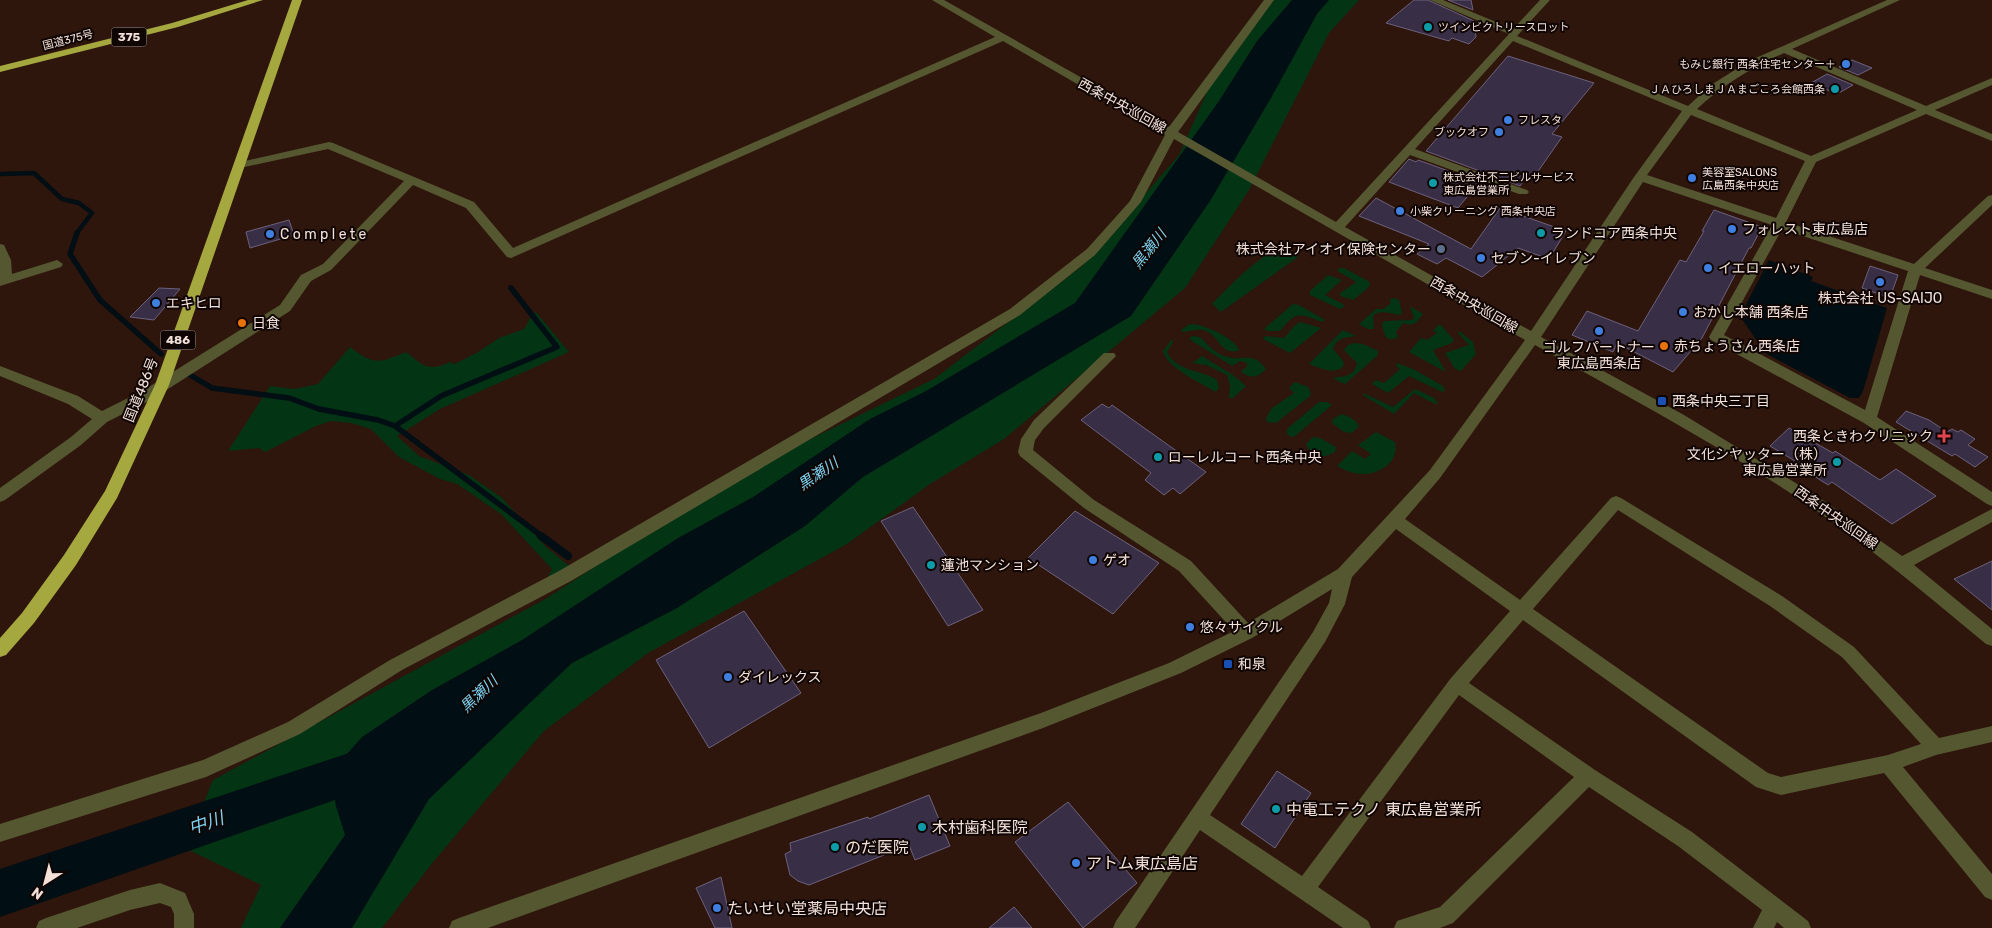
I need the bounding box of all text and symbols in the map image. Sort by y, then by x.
marker: ツインビクトリースロット [1422,21,1434,33]
place label: ツインビクトリースロット [1438,21,1569,34]
street label: 国道375号 [41,27,95,53]
road number: 375 [112,28,146,46]
place label: もみじ銀行 西条住宅センター＋ [1679,58,1836,71]
marker: もみじ銀行 西条住宅センター＋ [1840,58,1852,70]
street label: 西条中央巡回線 [1075,75,1169,137]
place label: ＪＡひろしまＪＡまごころ会館西条 [1649,83,1825,96]
marker: ＪＡひろしまＪＡまごころ会館西条 [1829,83,1841,95]
marker: フレスタ [1502,114,1514,126]
place label: フレスタ [1518,114,1562,127]
place label: ブックオフ [1434,126,1489,139]
marker: ブックオフ [1493,126,1505,138]
place label: 美容室SALONS 広島西条中央店 [1702,166,1779,192]
place label: 株式会社不二ビルサービス 東広島営業所 [1443,171,1575,197]
marker: 美容室SALONS 広島西条中央店 [1686,172,1698,184]
marker: 株式会社不二ビルサービス 東広島営業所 [1427,177,1439,189]
marker: 小柴クリーニング 西条中央店 [1394,205,1406,217]
place label: 小柴クリーニング 西条中央店 [1410,205,1556,218]
place label: フォレスト東広島店 [1742,221,1868,238]
marker: フォレスト東広島店 [1726,223,1738,235]
water label: 黒瀬川 [1128,224,1171,272]
place label: ランドコア西条中央 [1551,225,1677,242]
place label: C o m p l e t e [280,226,367,243]
marker: ランドコア西条中央 [1535,227,1547,239]
marker: C o m p l e t e [264,228,276,240]
place label: 株式会社アイオイ保険センター [1236,241,1431,258]
marker: 株式会社アイオイ保険センター [1435,243,1447,255]
place label: セブン-イレブン [1491,250,1596,267]
marker: セブン-イレブン [1475,252,1487,264]
place label: イエローハット [1718,260,1816,277]
marker: イエローハット [1702,262,1714,274]
street label: 西条中央巡回線 [1427,273,1521,337]
marker: 株式会社 US-SAIJO [1874,276,1886,288]
place label: 株式会社 US-SAIJO [1818,290,1942,307]
place label: エキヒロ [166,295,222,312]
marker: エキヒロ [150,297,162,309]
place label: おかし本舗 西条店 [1693,304,1808,321]
marker: おかし本舗 西条店 [1677,306,1689,318]
place label: 日食 [252,315,280,332]
marker: 日食 [236,317,248,329]
marker: ゴルフパートナー 東広島西条店 [1593,325,1605,337]
road number: 486 [160,330,196,350]
place label: 赤ちょうさん西条店 [1674,338,1800,355]
place label: ゴルフパートナー 東広島西条店 [1543,339,1655,372]
marker: 赤ちょうさん西条店 [1658,340,1670,352]
street label: 国道486号 [120,355,162,425]
place label: 西条中央三丁目 [1672,393,1770,410]
marker: 西条中央三丁目 [1656,395,1668,407]
place label: 西条ときわクリニック [1793,428,1933,445]
marker: 西条ときわクリニック [1937,429,1951,443]
place label: 文化シヤッター（株） 東広島営業所 [1687,446,1827,479]
place label: ローレルコート西条中央 [1168,449,1322,466]
marker: ローレルコート西条中央 [1152,451,1164,463]
water label: 黒瀬川 [794,453,843,494]
marker: 文化シヤッター（株） 東広島営業所 [1831,456,1843,468]
street label: 西条中央巡回線 [1791,483,1881,553]
place label: ゲオ [1103,552,1131,569]
marker: ゲオ [1087,554,1099,566]
place label: 蓮池マンション [941,557,1039,574]
marker: 蓮池マンション [925,559,937,571]
place label: 悠々サイクル [1200,619,1283,636]
marker: 悠々サイクル [1184,621,1196,633]
place label: 和泉 [1238,656,1266,673]
marker: 和泉 [1222,658,1234,670]
place label: ダイレックス [738,669,822,686]
water label: 黒瀬川 [457,671,503,716]
marker: ダイレックス [722,671,734,683]
place label: 中電工テクノ 東広島営業所 [1286,800,1481,819]
marker: 中電工テクノ 東広島営業所 [1270,803,1282,815]
water label: 中川 [185,806,228,839]
place label: 木村歯科医院 [932,818,1028,837]
marker: 木村歯科医院 [916,821,928,833]
place label: のだ医院 [845,838,909,857]
marker: のだ医院 [829,841,841,853]
place label: アトム東広島店 [1086,854,1198,873]
marker: アトム東広島店 [1070,857,1082,869]
north arrow [20,858,70,908]
text: N [29,883,47,903]
place label: たいせい堂薬局中央店 [727,899,887,918]
marker: たいせい堂薬局中央店 [711,902,723,914]

